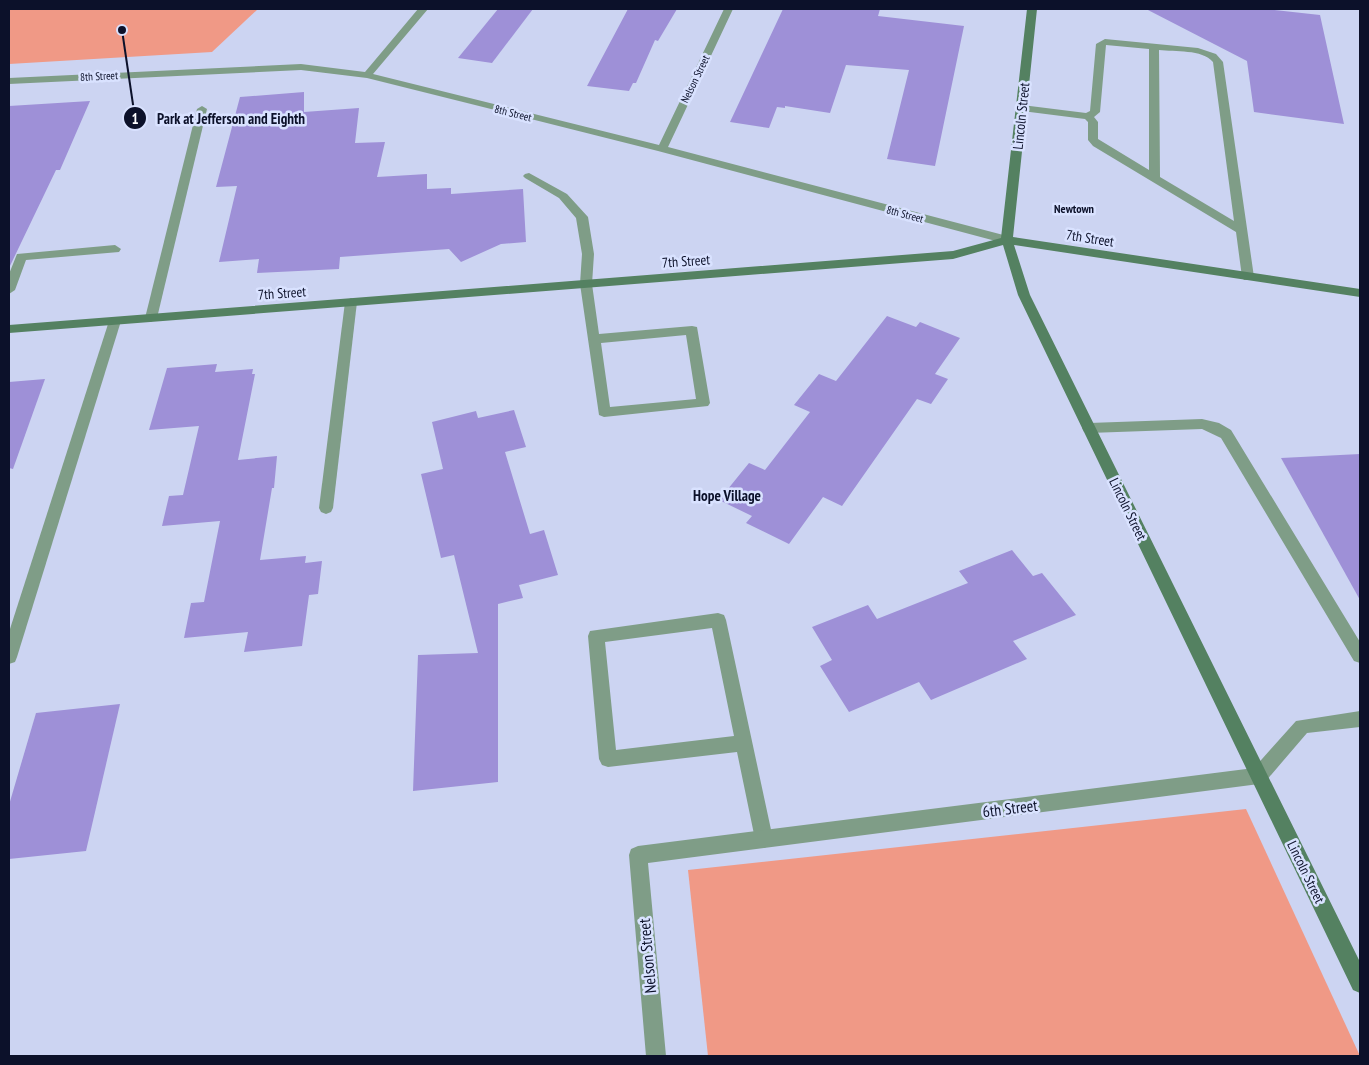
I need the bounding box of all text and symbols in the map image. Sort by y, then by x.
street label: Nelson Street [677,53,713,105]
street label: 8th Street [80,68,118,84]
street label: Lincoln Street [1009,82,1033,150]
street label: 8th Street [493,102,533,124]
callout: Park at Jefferson and Eighth [122,103,316,133]
text: 1 [131,109,139,128]
text: Park at Jefferson and Eighth [157,109,305,128]
district label: Newtown [1054,201,1094,216]
street label: 8th Street [885,202,925,226]
street label: 7th Street [1065,225,1115,251]
street label: 7th Street [661,250,711,272]
street label: 7th Street [257,282,307,304]
street label: Lincoln Street [1105,475,1151,543]
district label: Hope Village [693,486,761,505]
street label: 6th Street [981,795,1039,821]
street label: Lincoln Street [1283,838,1329,906]
street label: Nelson Street [634,917,660,994]

